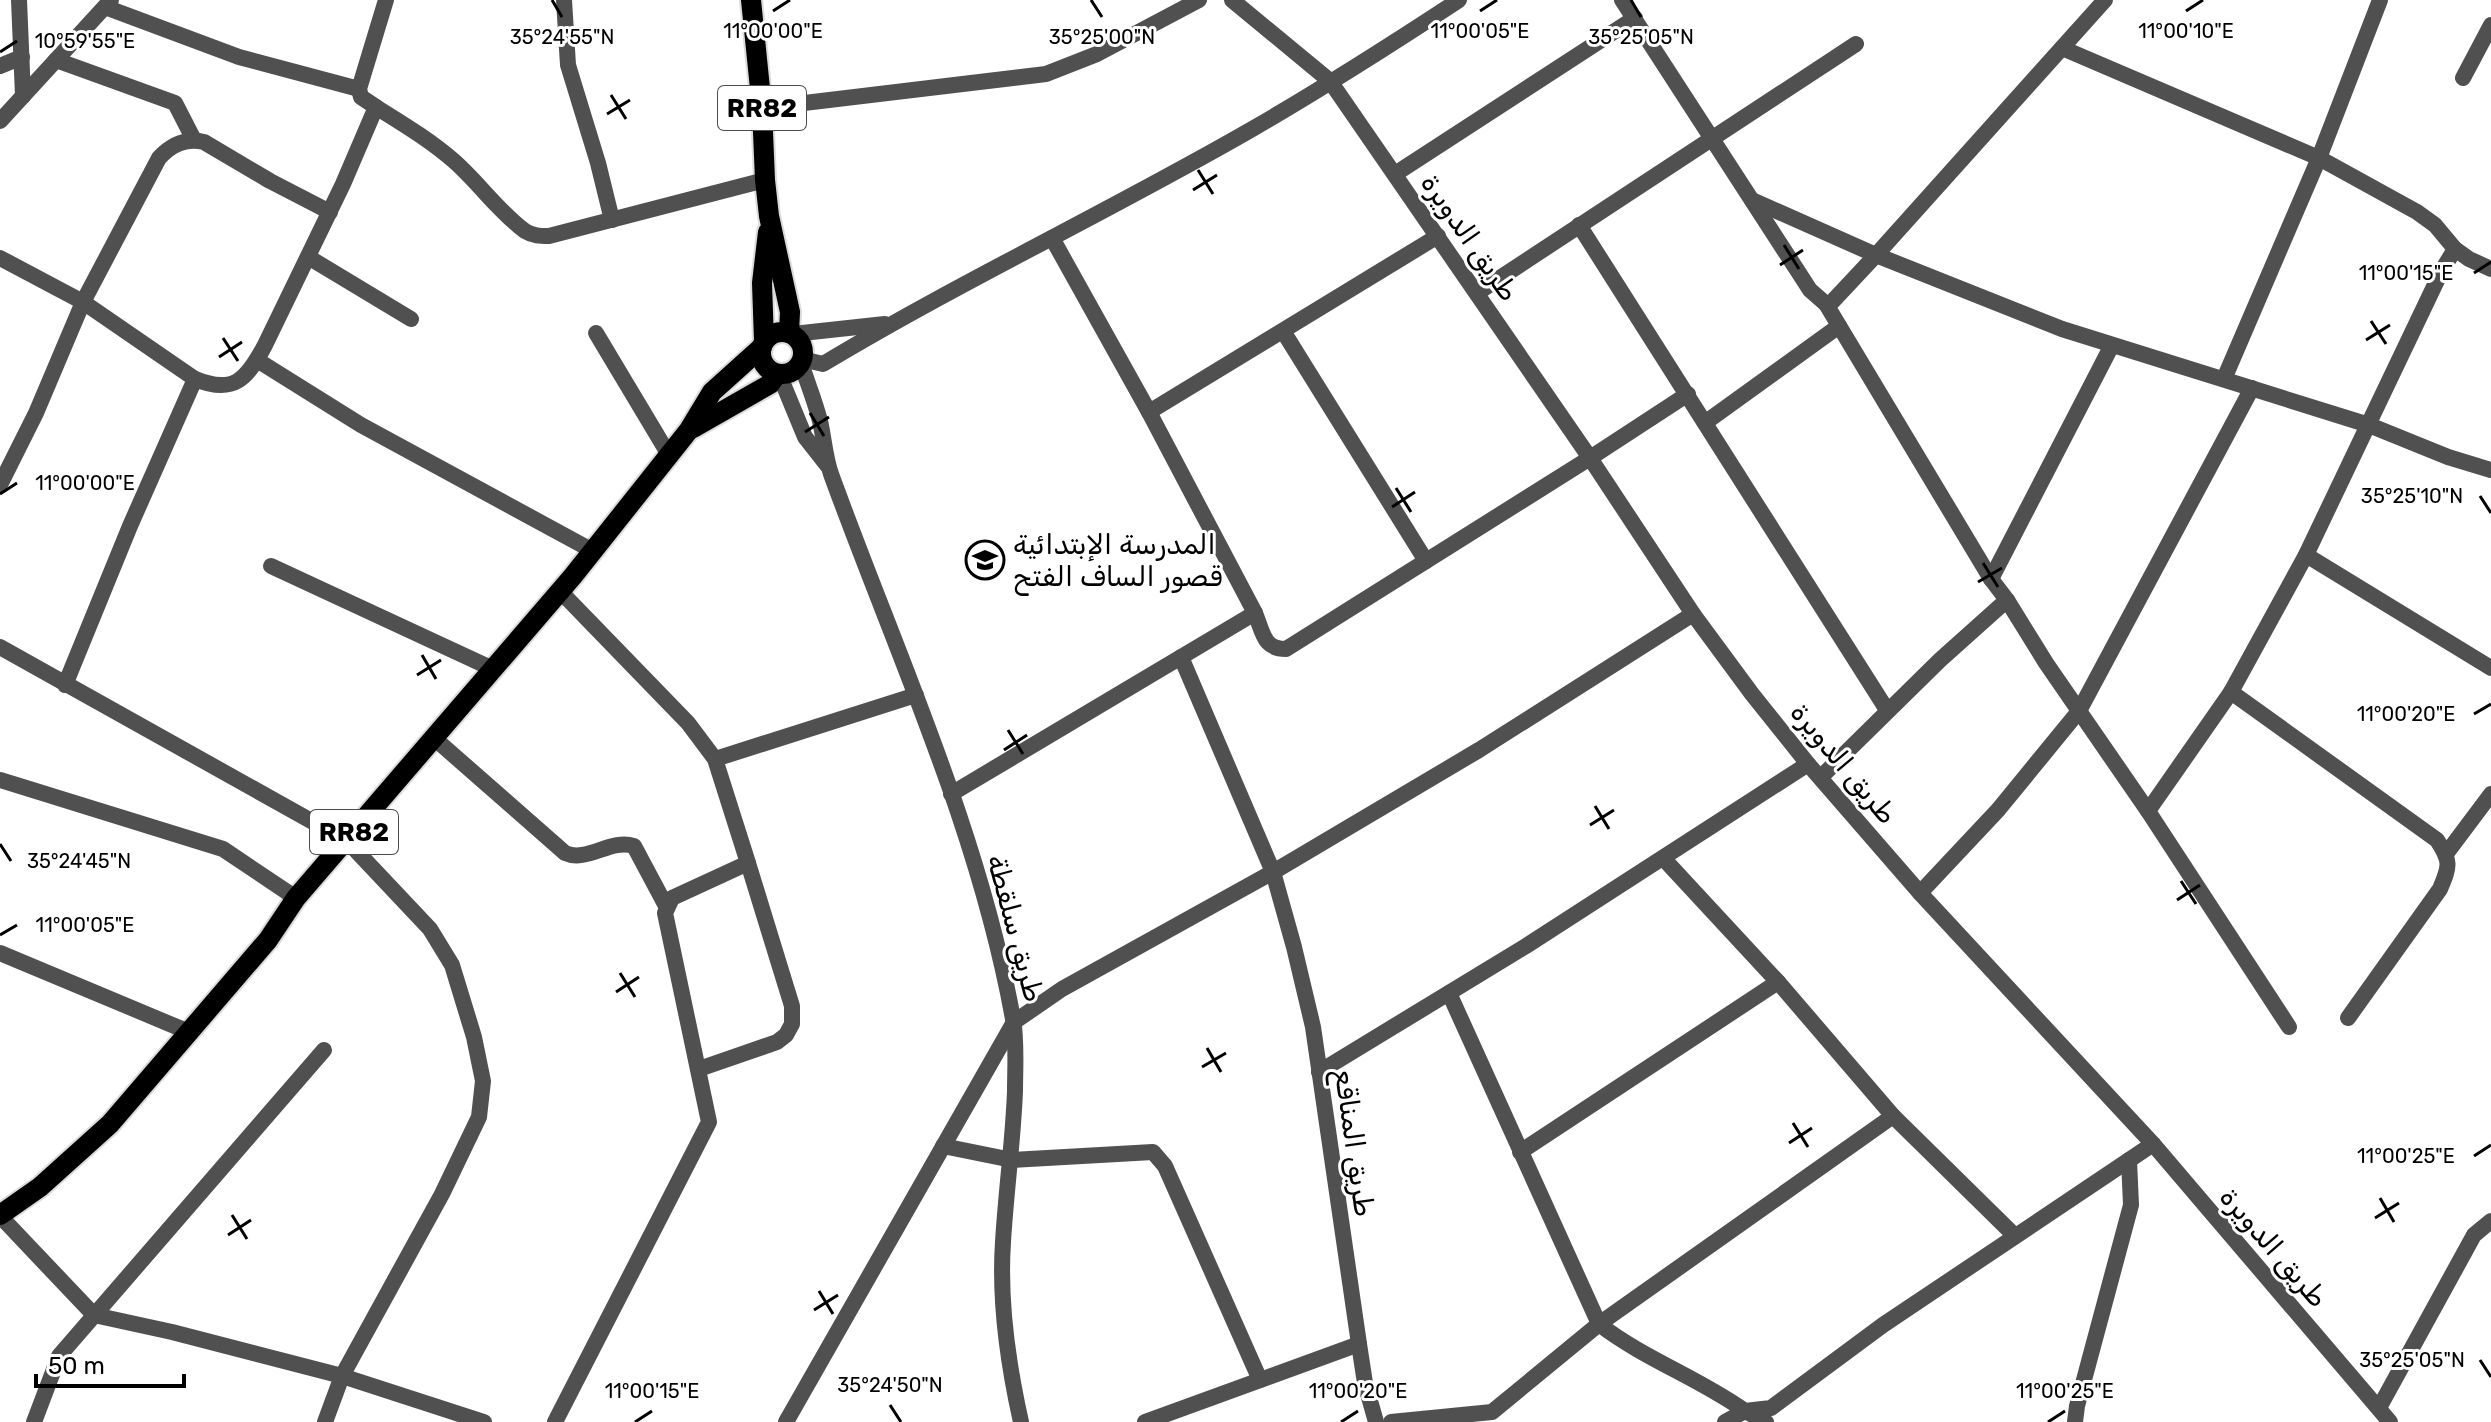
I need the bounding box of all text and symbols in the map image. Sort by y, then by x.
text: 11°00'00"E [723,19,823,43]
text: 11°00'05"E [1431,19,1529,43]
text: 11°00'10"E [2138,19,2234,43]
text: 35°24'55"N [510,25,614,49]
text: 35°25'00"N [1049,25,1155,49]
text: 35°25'05"N [1588,25,1694,49]
text: 10°59'55"E [35,29,135,53]
road number: RR82 [718,86,806,130]
street label: طريق الدويرة [1414,167,1526,307]
text: 11°00'15"E [2359,261,2453,285]
text: 11°00'00"E [35,471,135,495]
text: 35°25'10"N [2361,484,2463,508]
place label: المدرسة الإبتدائية قصور الساف الفتح [1013,528,1222,596]
school or university icon: المدرسة الإبتدائية قصور الساف الفتح [964,539,1006,581]
street label: طريق الدويرة [1783,696,1904,831]
text: 11°00'20"E [2357,702,2455,726]
road number: RR82 [310,810,398,854]
text: 35°24'45"N [27,849,131,873]
street label: طريق سلقطة [980,851,1051,1005]
text: 11°00'05"E [36,913,134,937]
street label: طريق المناقع [1325,1068,1381,1219]
text: 11°00'25"E [2357,1144,2455,1168]
street label: طريق الدويرة [2213,1181,2335,1314]
scale bar [36,1338,184,1388]
text: 35°25'05"N [2359,1348,2465,1372]
text: 50 m [48,1352,105,1380]
text: 35°24'50"N [837,1373,943,1397]
text: 11°00'15"E [605,1379,699,1403]
text: 11°00'20"E [1309,1379,1407,1403]
text: 11°00'25"E [2016,1379,2114,1403]

